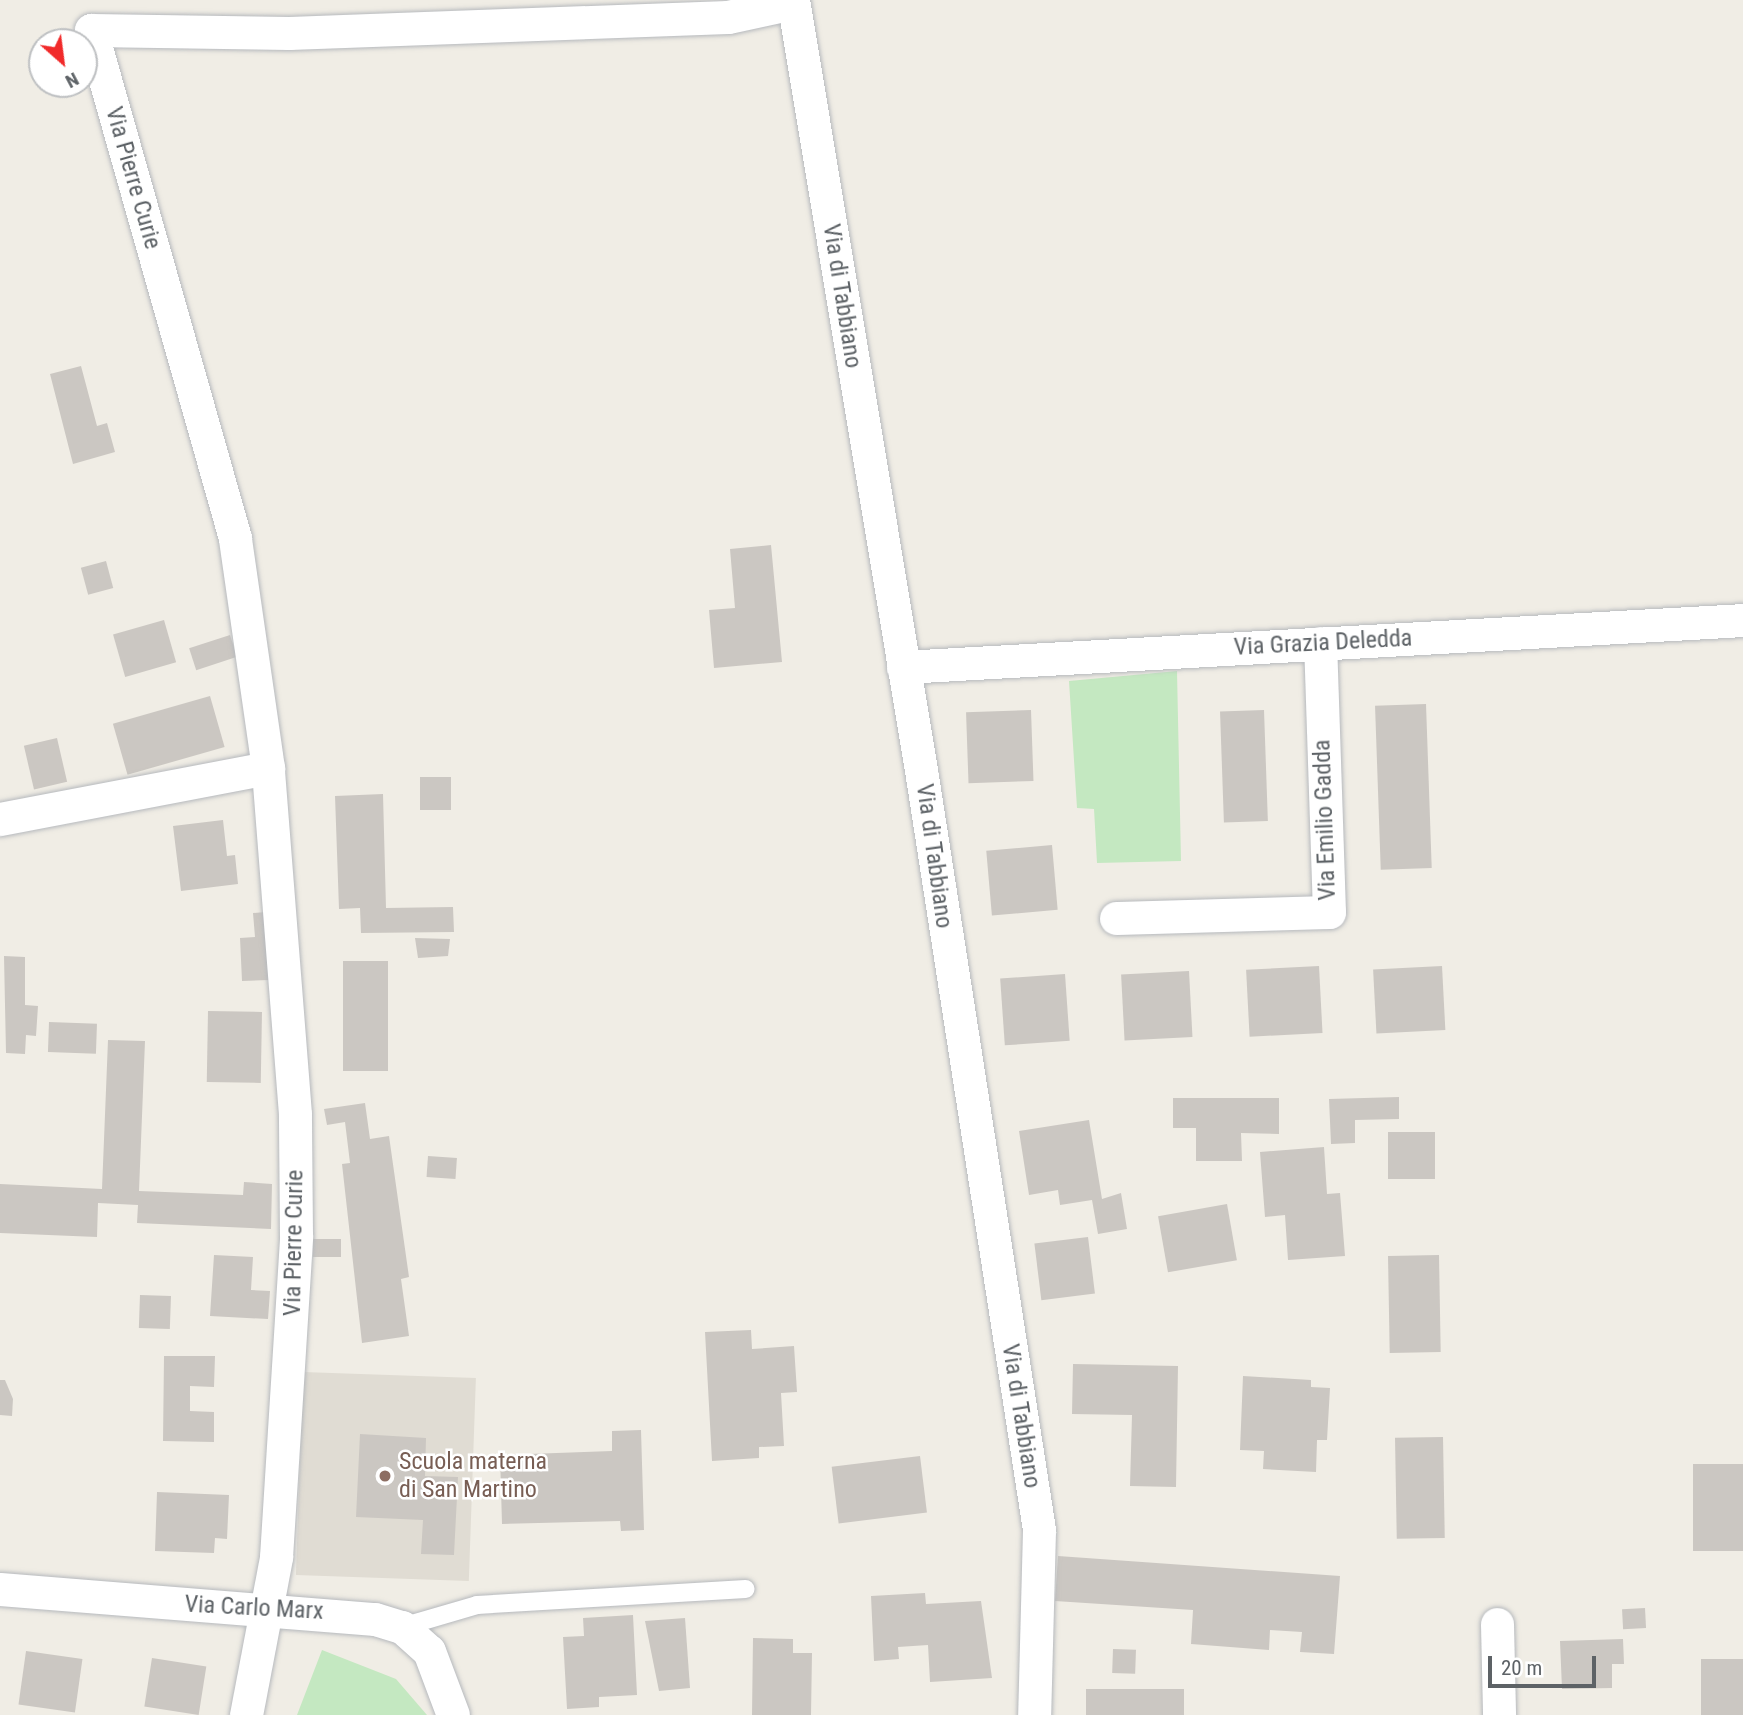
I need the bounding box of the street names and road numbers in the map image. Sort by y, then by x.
street label: Via Pierre Curie [99,104,167,252]
street label: Via di Tabbiano [816,222,868,370]
street label: Via Grazia Deledda [1233,624,1413,662]
street label: Via Emilio Gadda [1308,739,1342,901]
street label: Via di Tabbiano [910,782,958,930]
street label: Via Pierre Curie [278,1170,310,1316]
street label: Via di Tabbiano [995,1342,1047,1490]
street label: Via Carlo Marx [184,1590,324,1626]

